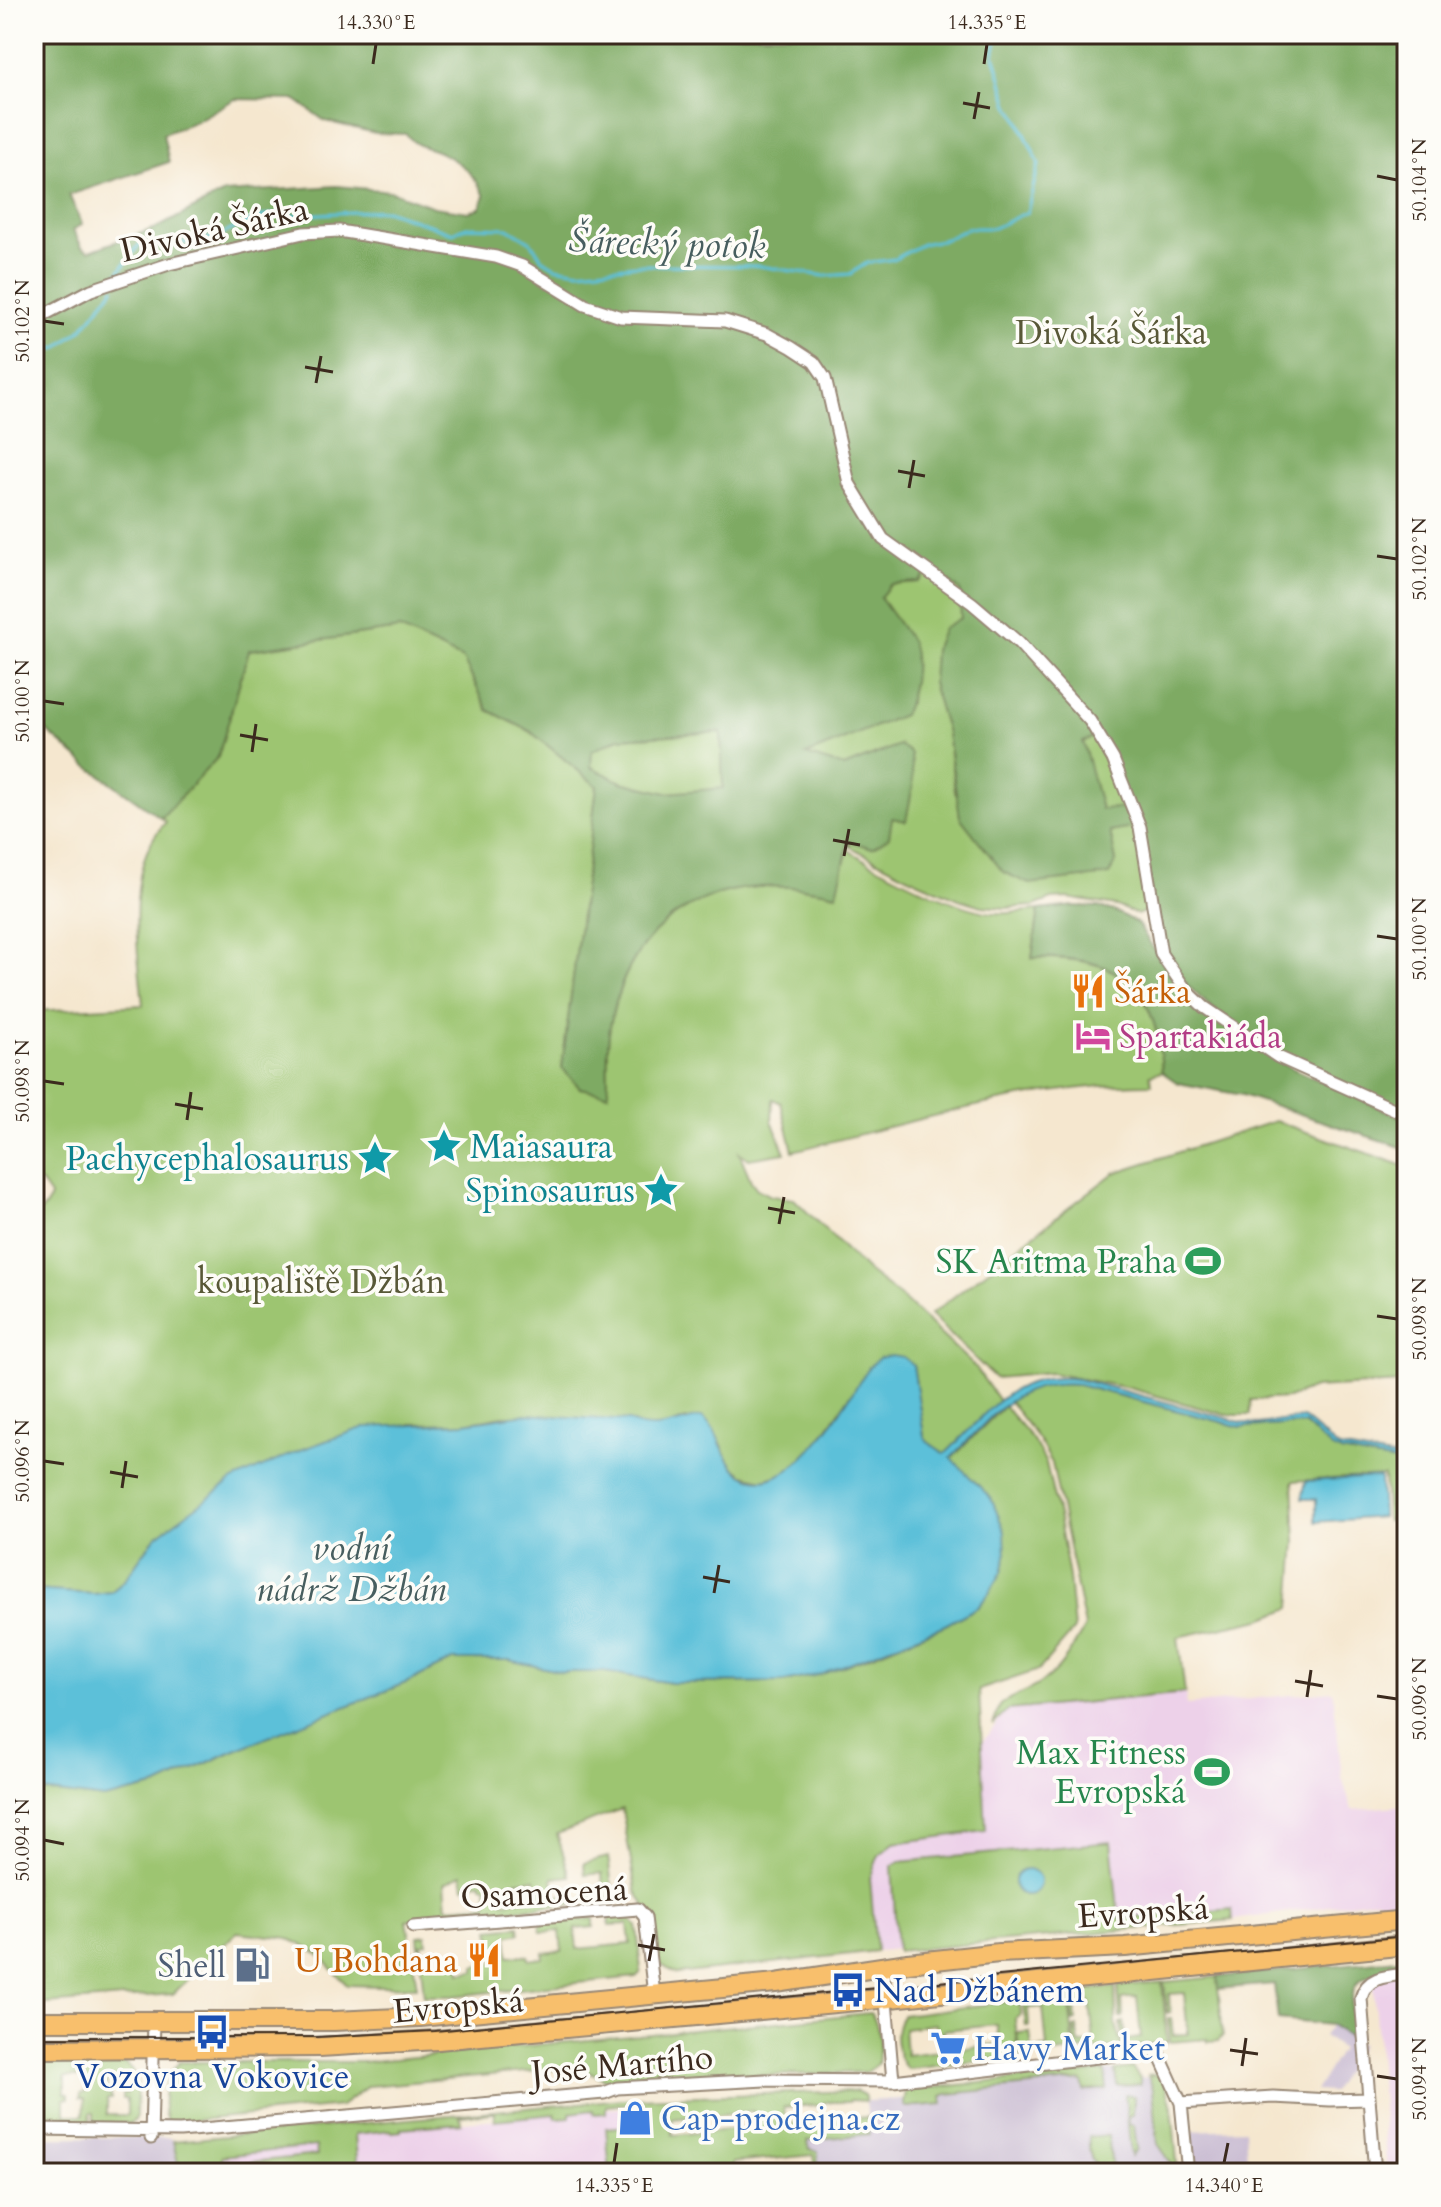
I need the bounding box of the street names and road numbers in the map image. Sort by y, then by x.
street label: Divoká Šárka [116,186,313,274]
street label: Osamocená [459,1866,629,1920]
street label: Evropská [1076,1884,1210,1940]
street label: Evropská [391,1977,526,2035]
street label: José Martího [524,2034,715,2096]

